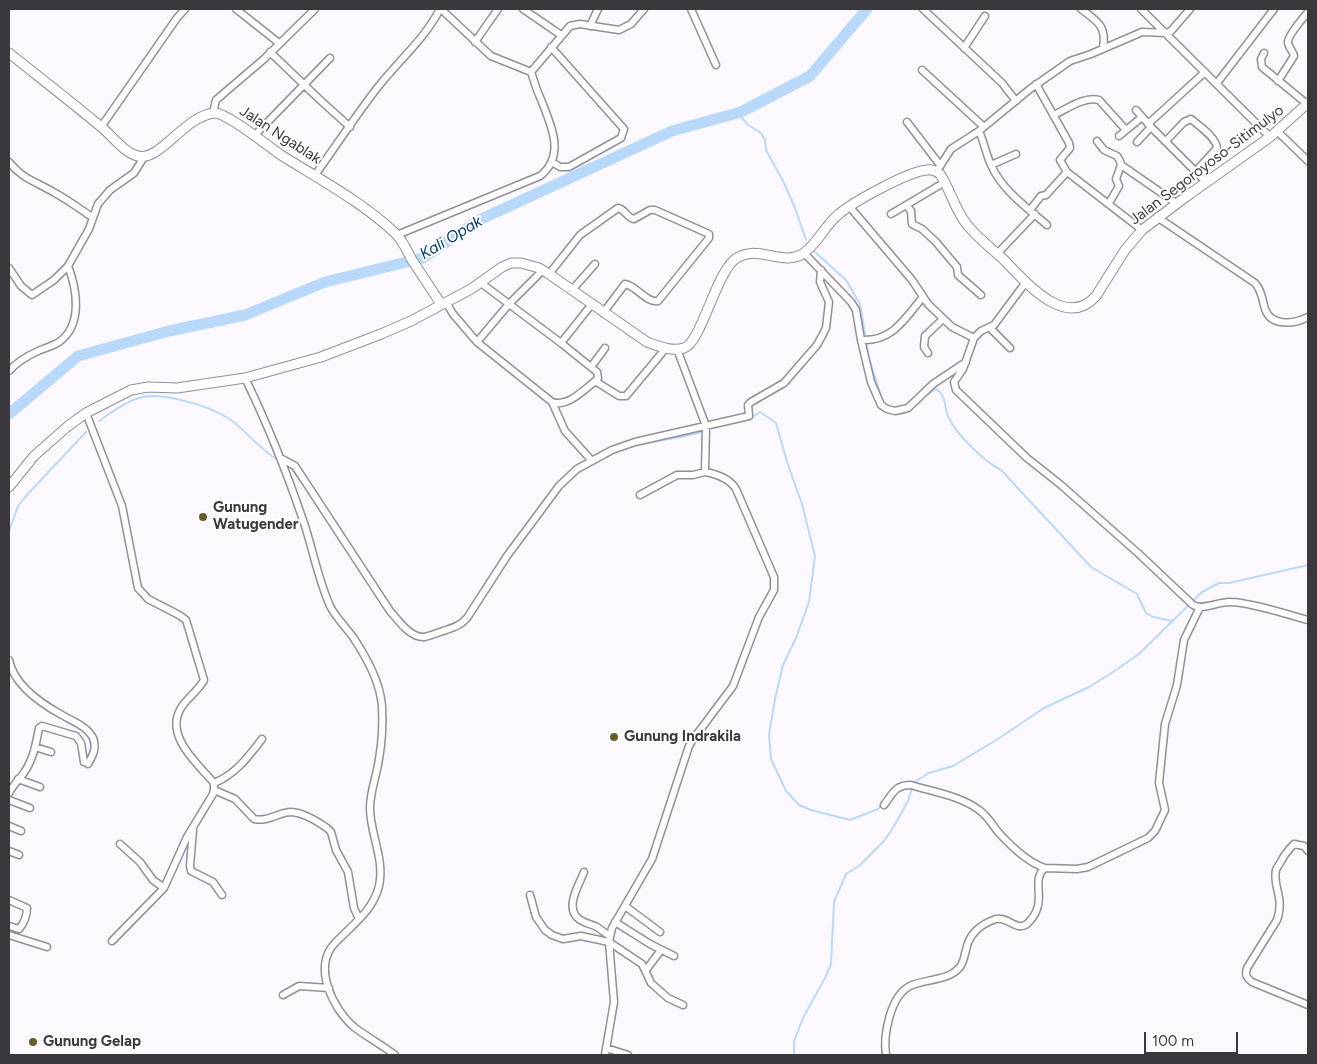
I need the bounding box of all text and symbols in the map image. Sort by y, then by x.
street label: Jalan Segoroyoso-Sitimulyo [1127,101,1287,229]
street label: Jalan Ngablak [236,102,324,168]
water label: Kali Opak [416,212,486,264]
place label: Gunung Watugender [213,499,298,534]
marker: Gunung Watugender [197,511,209,523]
place label: Gunung Indrakila [624,728,741,746]
marker: Gunung Indrakila [608,731,620,743]
scale bar [1147,1022,1241,1054]
text: 100 m [1152,1032,1194,1050]
place label: Gunung Gelap [43,1033,141,1051]
marker: Gunung Gelap [27,1036,39,1048]

